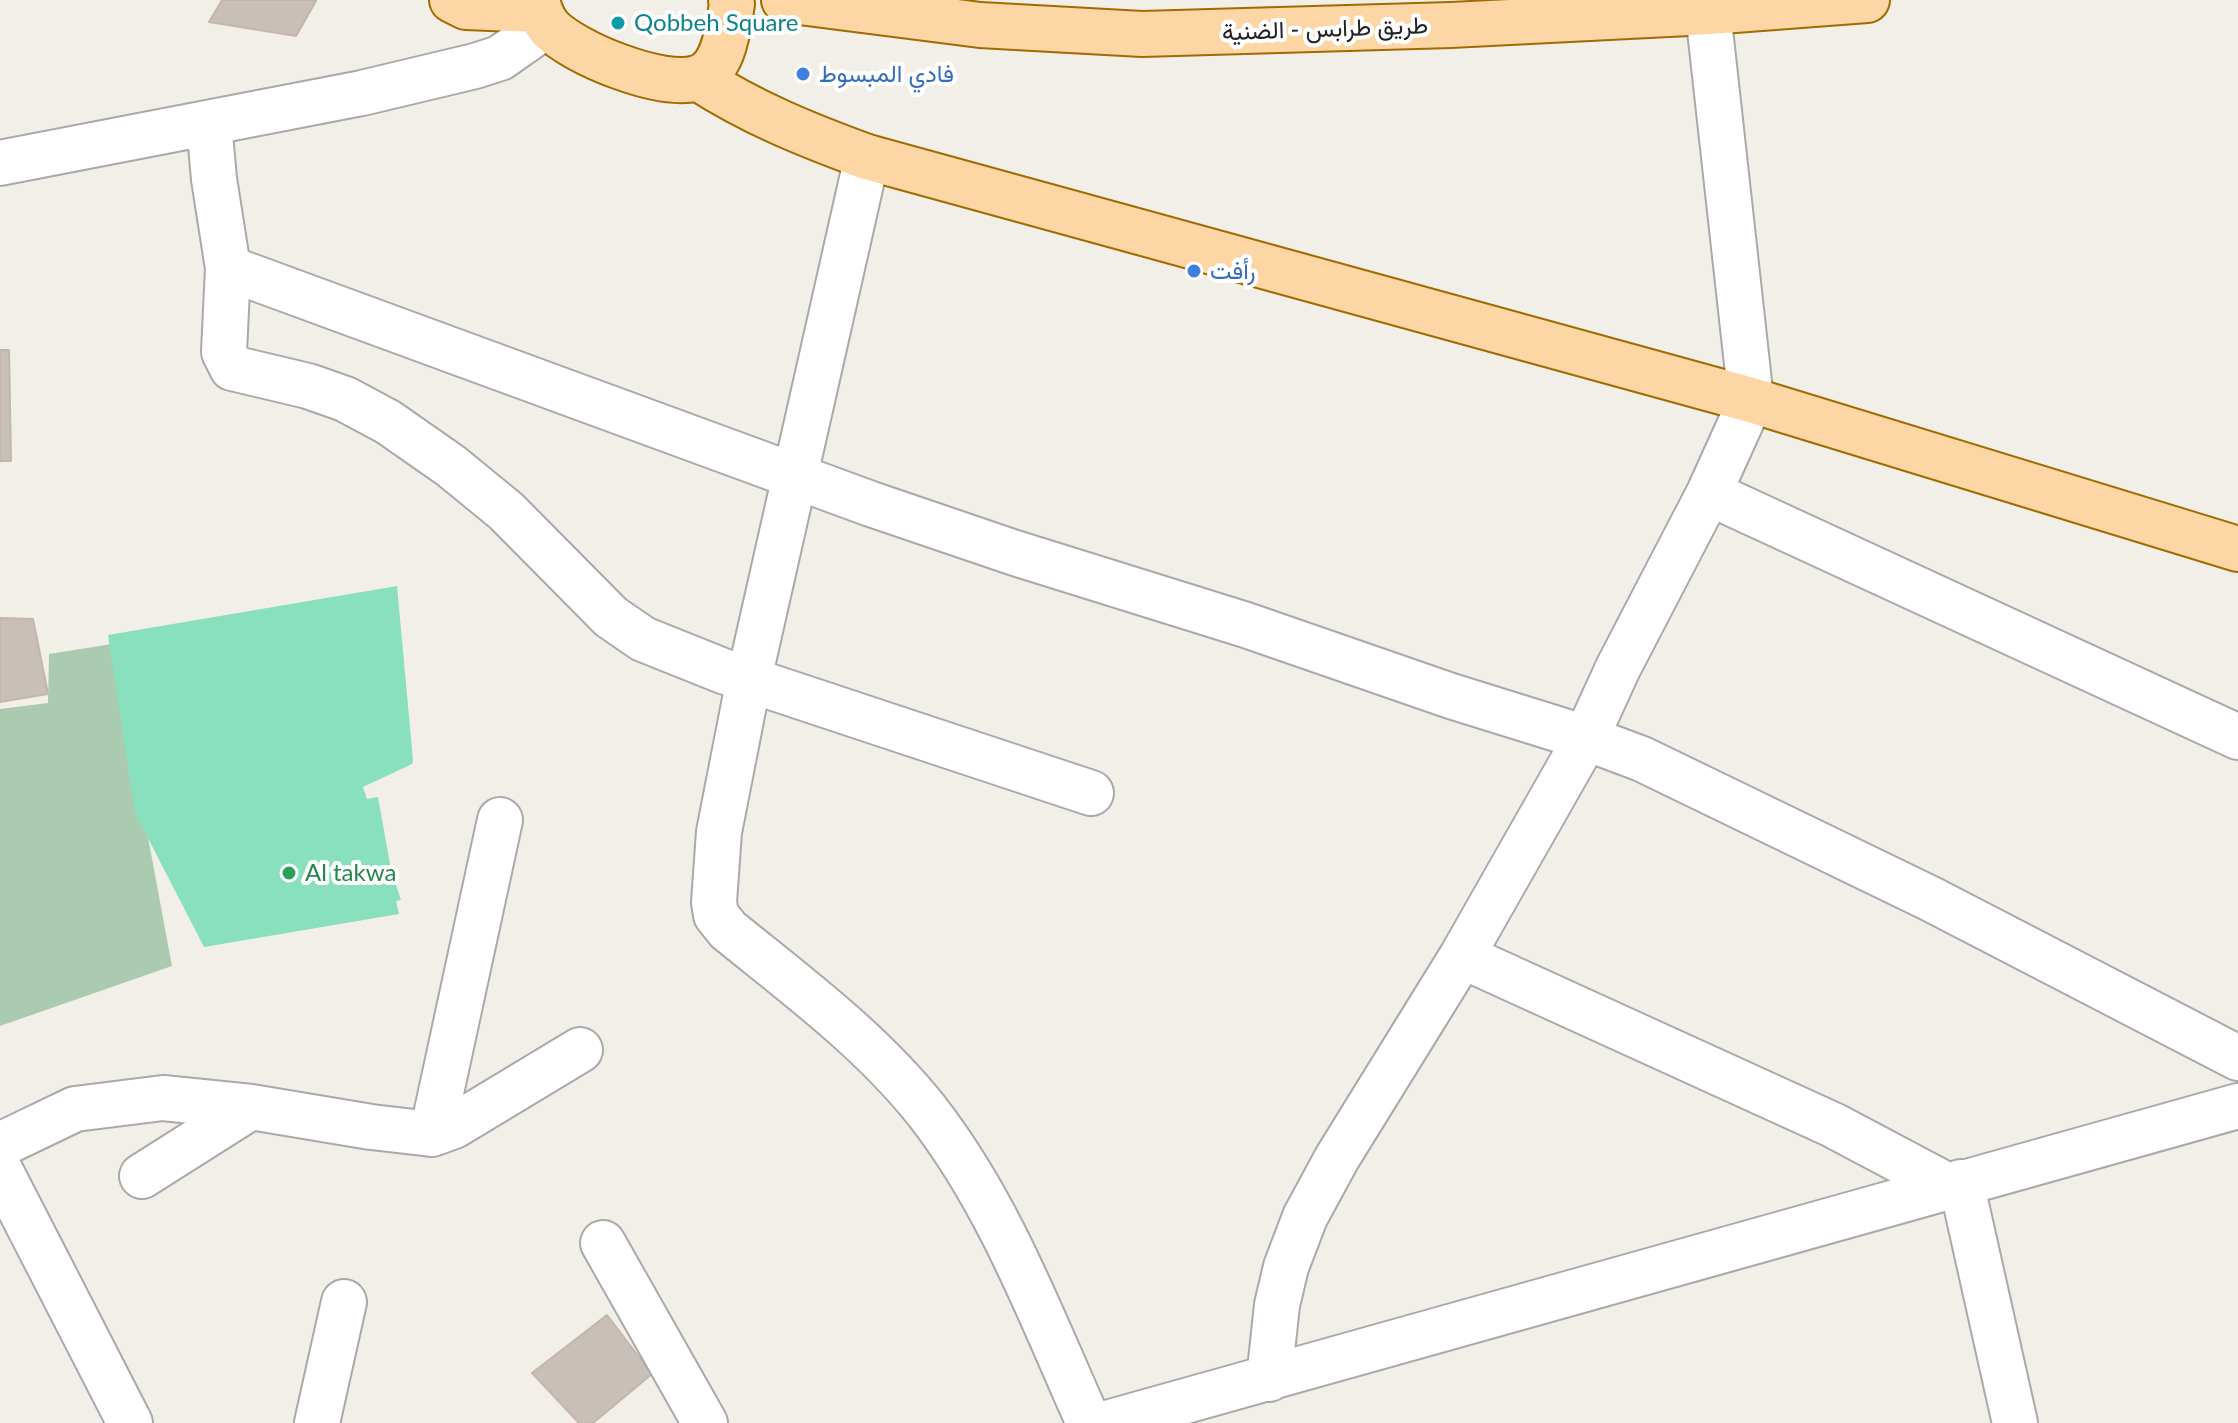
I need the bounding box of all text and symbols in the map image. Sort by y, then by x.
place label: Qobbeh Square [634,9,798,37]
street label: طريق طرابس - الضنية [1221,11,1429,47]
marker: Qobbeh Square [609,14,627,32]
place label: فادي المبسوط [819,60,954,88]
marker: فادي المبسوط [794,65,812,83]
place label: رأفت [1210,257,1255,285]
marker: رأفت [1185,262,1203,280]
place label: Al takwa [305,859,396,887]
marker: Al takwa [280,864,298,882]

